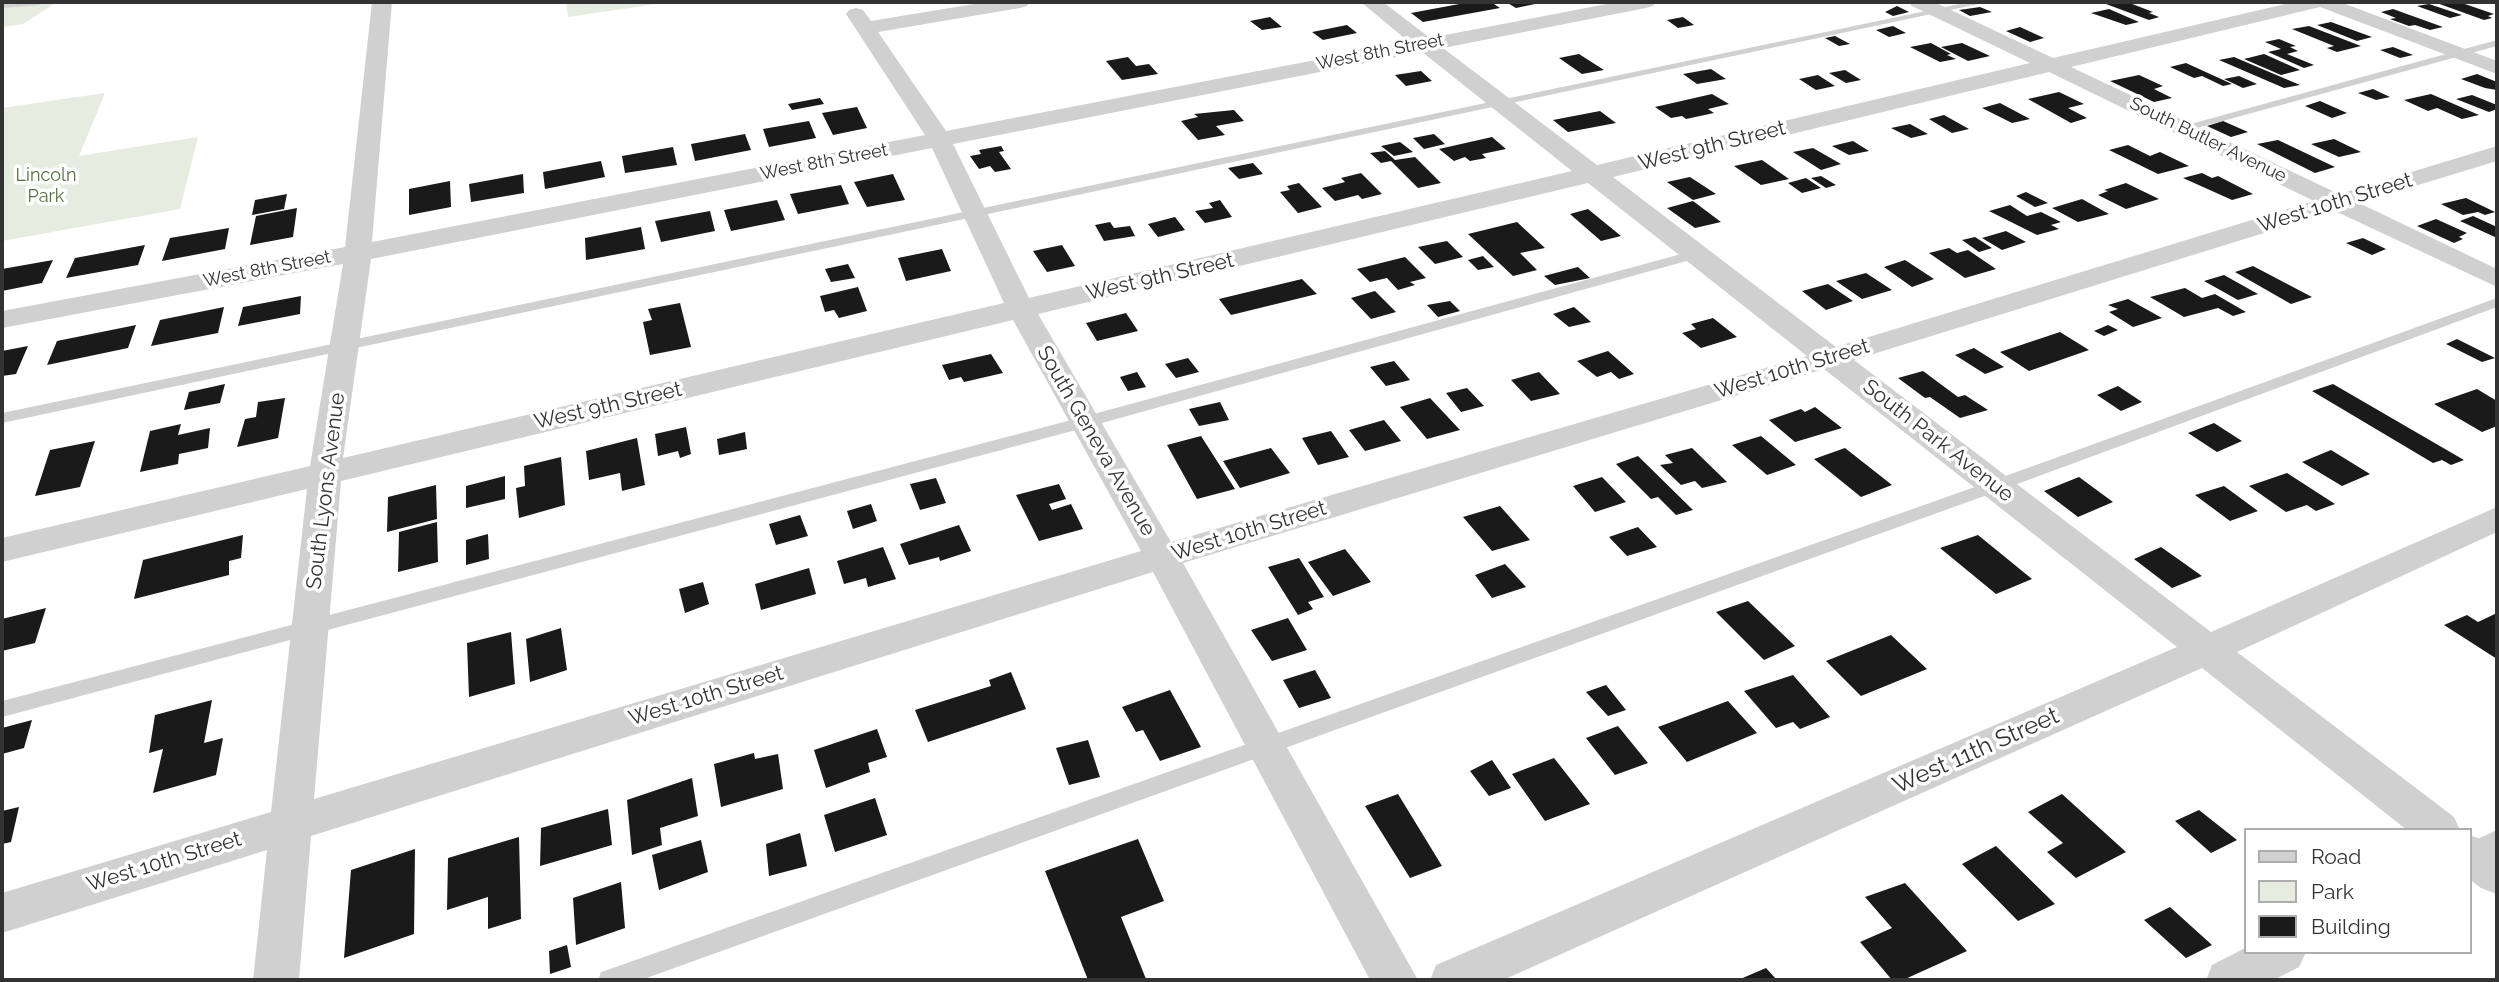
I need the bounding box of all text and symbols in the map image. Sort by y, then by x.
street label: West 8th Street [1315,29,1445,75]
street label: South Butler Avenue [2126,93,2290,187]
street label: West 9th Street [1636,116,1788,176]
street label: West 8th Street [759,139,889,185]
park label: Lincoln Park [16,165,76,208]
street label: West 10th Street [2255,168,2415,238]
street label: West 8th Street [202,246,332,292]
street label: West 9th Street [1084,248,1236,306]
street label: West 10th Street [1712,334,1872,404]
street label: South Geneva Avenue [1031,341,1161,541]
street label: South Park Avenue [1858,374,2018,508]
street label: West 9th Street [532,377,684,435]
street label: South Lyons Avenue [301,391,351,591]
street label: West 10th Street [1169,496,1329,566]
street label: West 10th Street [626,661,786,731]
street label: West 11th Street [1889,702,2063,800]
street label: West 10th Street [84,827,244,897]
legend [2244,828,2471,954]
text: Road [2311,844,2361,869]
text: Park [2311,879,2354,904]
text: Building [2311,914,2391,939]

